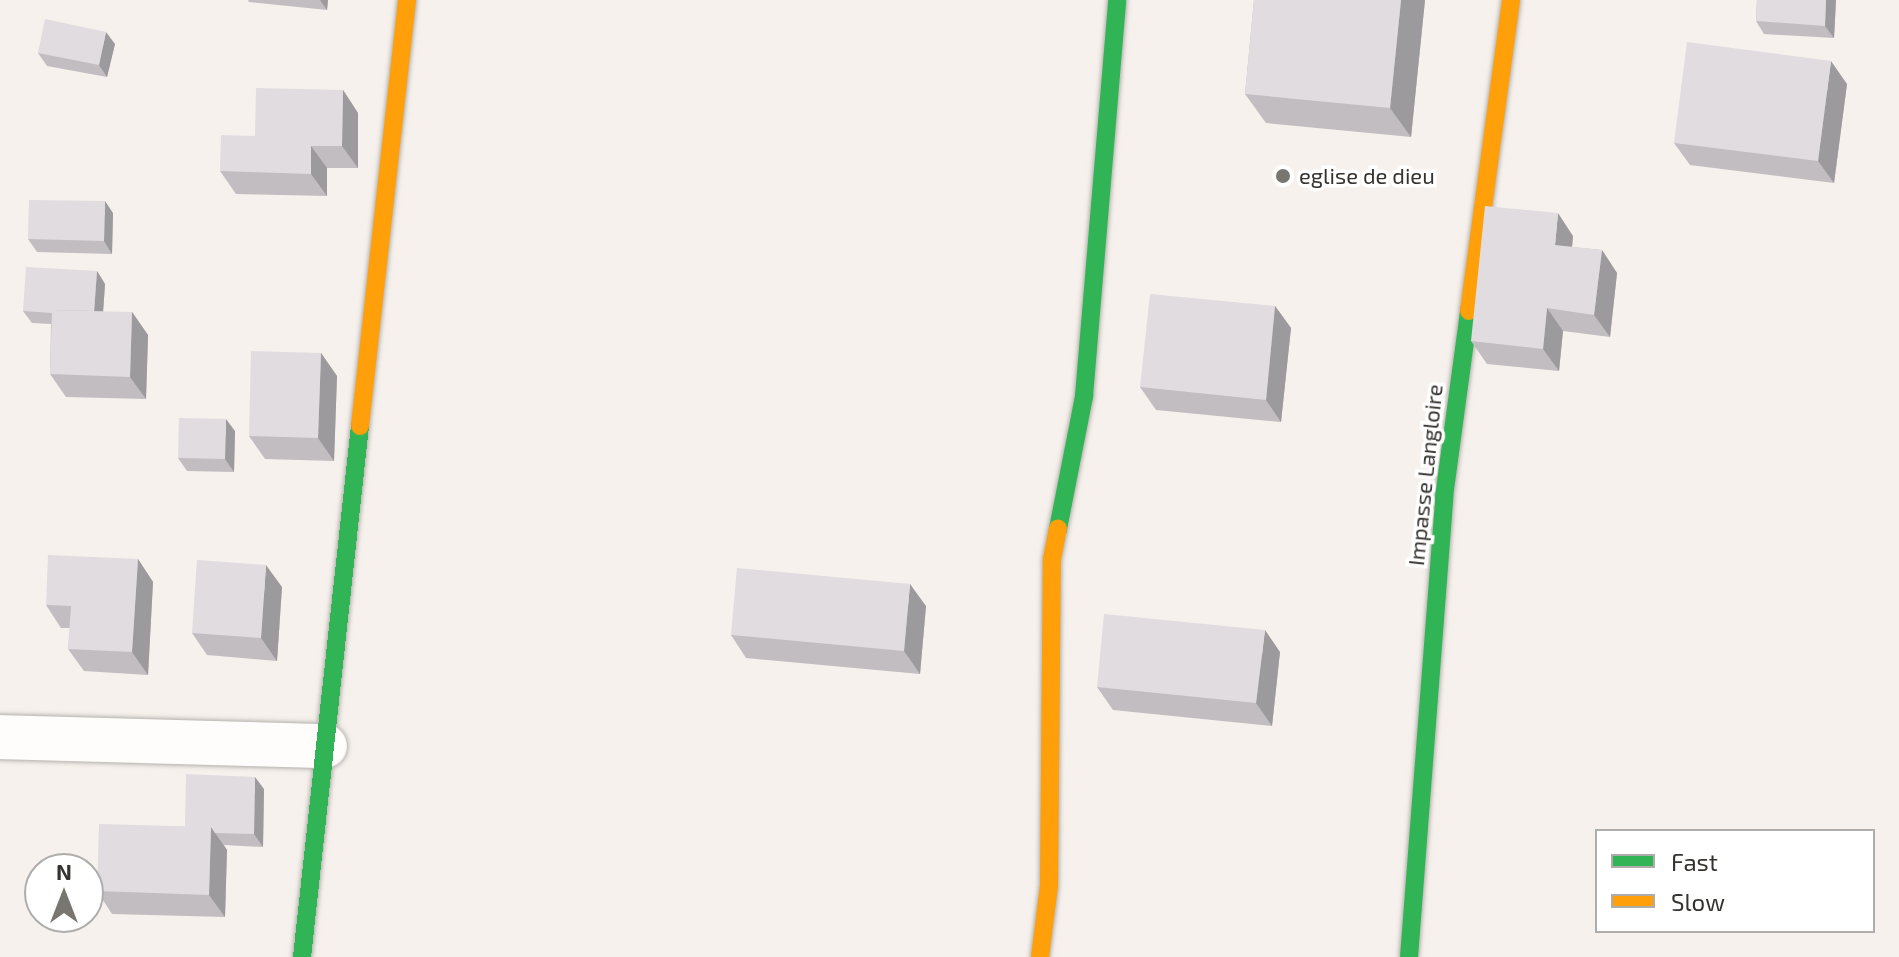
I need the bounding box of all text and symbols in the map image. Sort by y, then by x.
place label: eglise de dieu [1299,163,1435,189]
marker: eglise de dieu [1274,167,1292,185]
street label: Impasse Langloire [1402,383,1448,567]
legend [1595,829,1875,933]
text: Fast [1671,847,1718,876]
north arrow [24,853,104,933]
text: N [56,858,72,884]
text: Slow [1671,887,1725,916]

